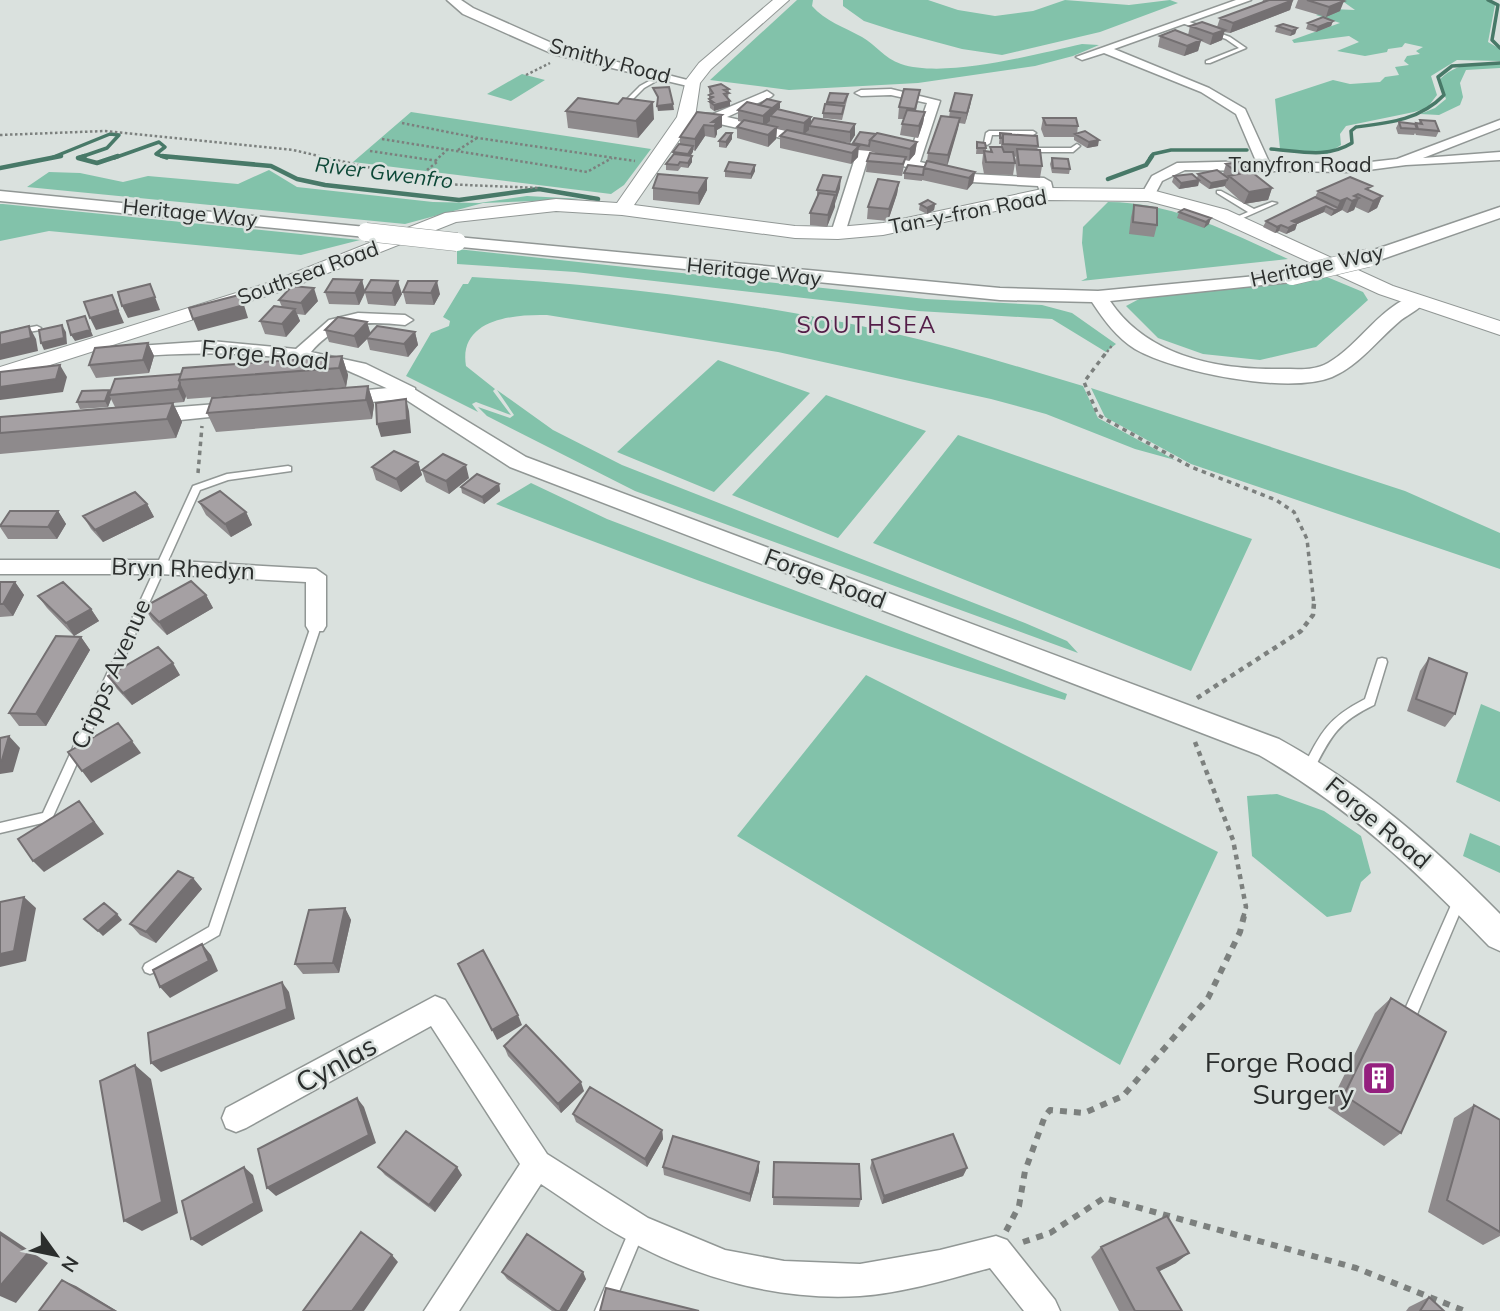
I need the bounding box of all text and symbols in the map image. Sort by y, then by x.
street label: Smithy Road [547,31,674,89]
water label: River Gwenfro [314,151,455,193]
street label: Tanyfron Road [1228,151,1372,177]
street label: Tan-y-fron Road [887,183,1049,239]
street label: Heritage Way [121,192,259,232]
street label: Southsea Road [234,234,382,310]
street label: Heritage Way [1248,238,1386,292]
street label: Heritage Way [685,251,823,291]
district label: SOUTHSEA [797,310,937,339]
street label: Forge Road [200,332,330,376]
street label: Forge Road [760,541,890,615]
street label: Bryn Rhedyn [111,551,255,586]
street label: Cripps Avenue [64,594,157,753]
street label: Forge Road [1320,770,1437,875]
street label: Cynlas [289,1027,382,1100]
place label: Forge Road Surgery [1205,1044,1354,1111]
building icon: Forge Road Surgery [1360,1059,1398,1097]
north arrow [21,1220,91,1290]
text: N [56,1252,84,1277]

